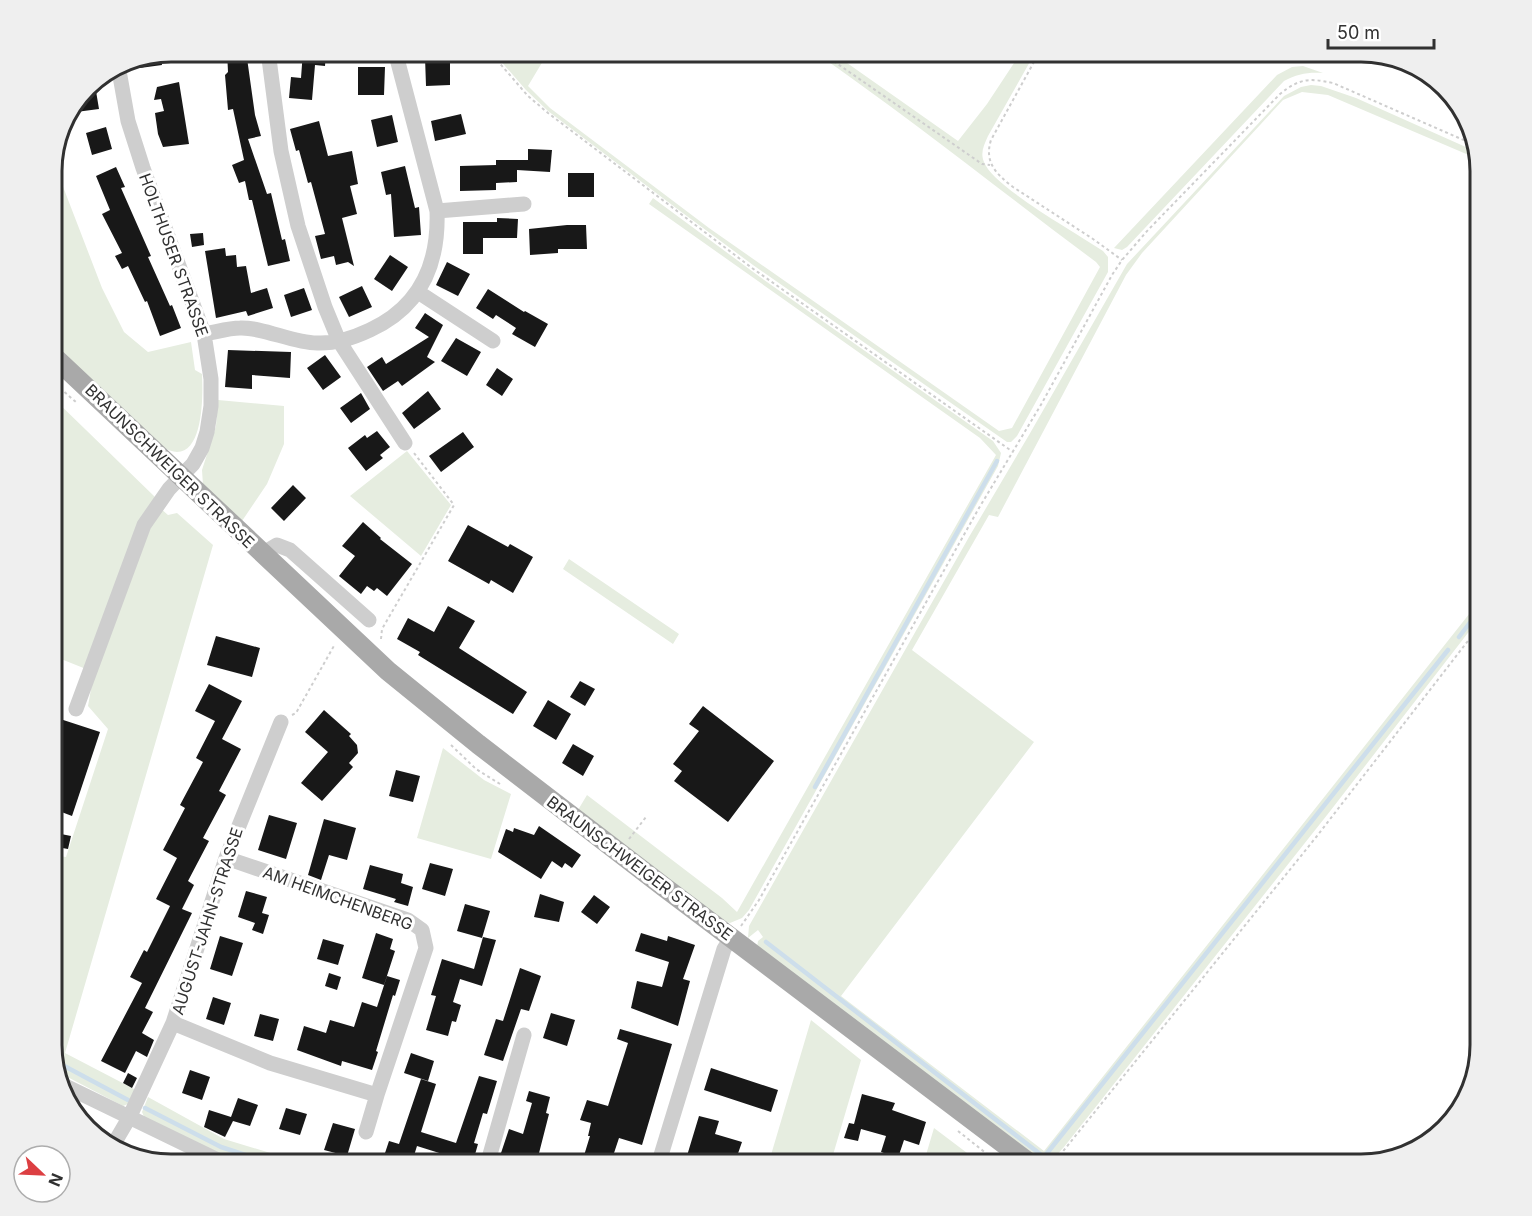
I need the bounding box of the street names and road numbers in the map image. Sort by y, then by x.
street label: HOLTHUSER STRASSE [135,171,213,339]
street label: BRAUNSCHWEIGER STRASSE [81,380,259,552]
street label: BRAUNSCHWEIGER STRASSE [543,792,737,944]
street label: AUGUST-JAHN-STRASSE [167,825,247,1017]
street label: AM HEIMCHENBERG [260,862,416,934]

